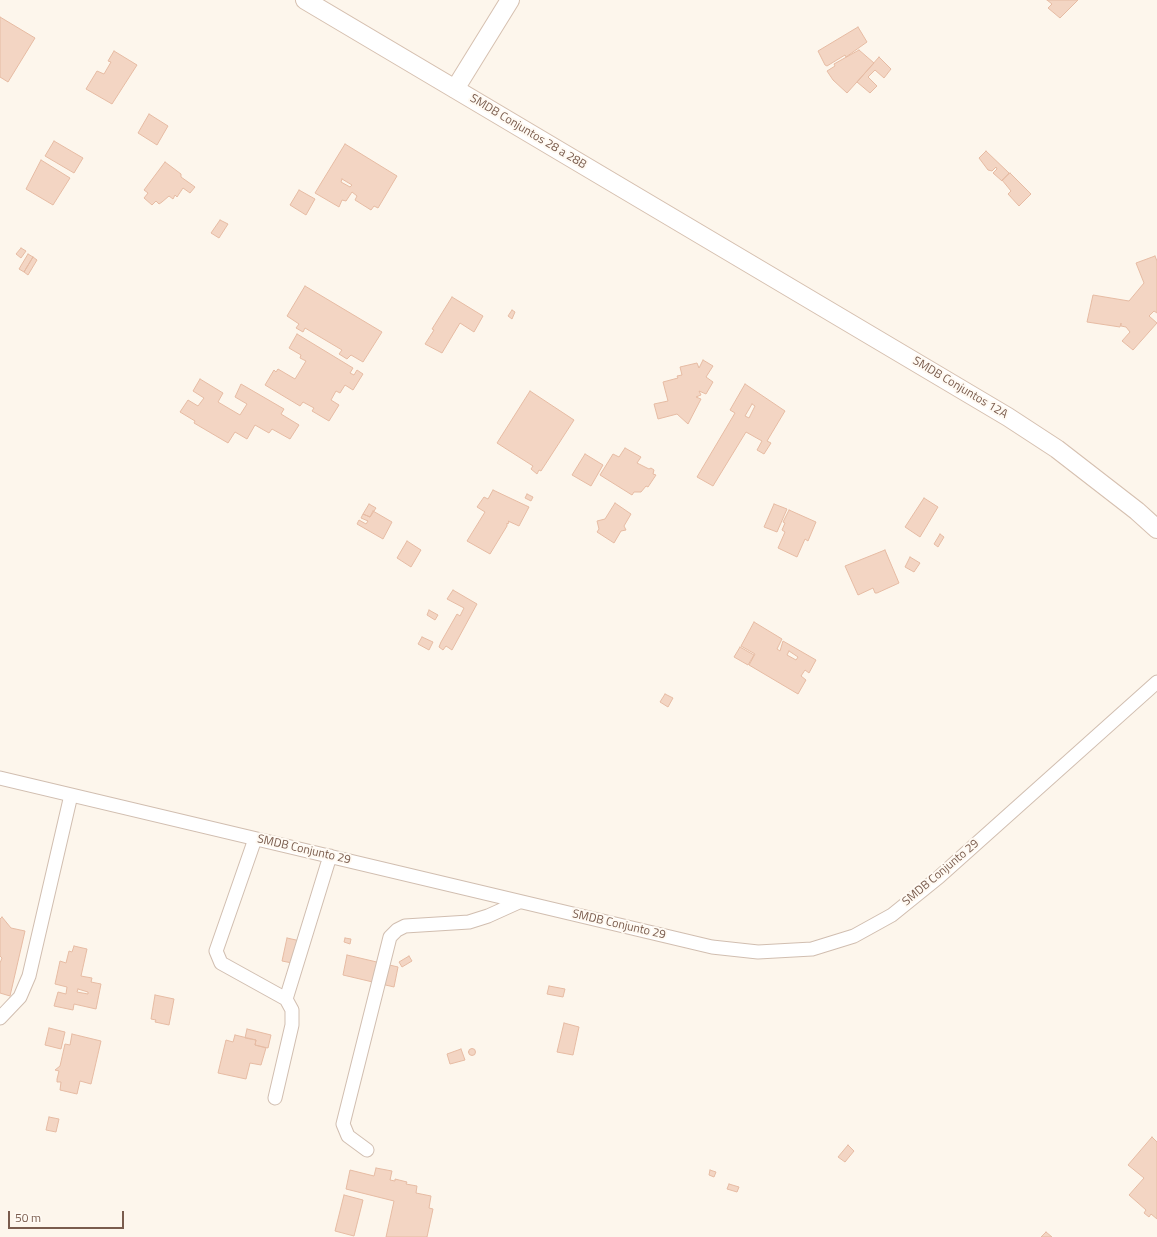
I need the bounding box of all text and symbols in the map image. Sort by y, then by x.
street label: SMDB Conjuntos 28 a 28B [467,92,589,172]
street label: SMDB Conjuntos 12A [910,354,1010,422]
street label: SMDB Conjunto 29 [256,832,352,868]
street label: SMDB Conjunto 29 [900,837,982,909]
street label: SMDB Conjunto 29 [571,907,667,943]
scale bar [10,1203,126,1229]
text: 50 m [15,1208,41,1227]

